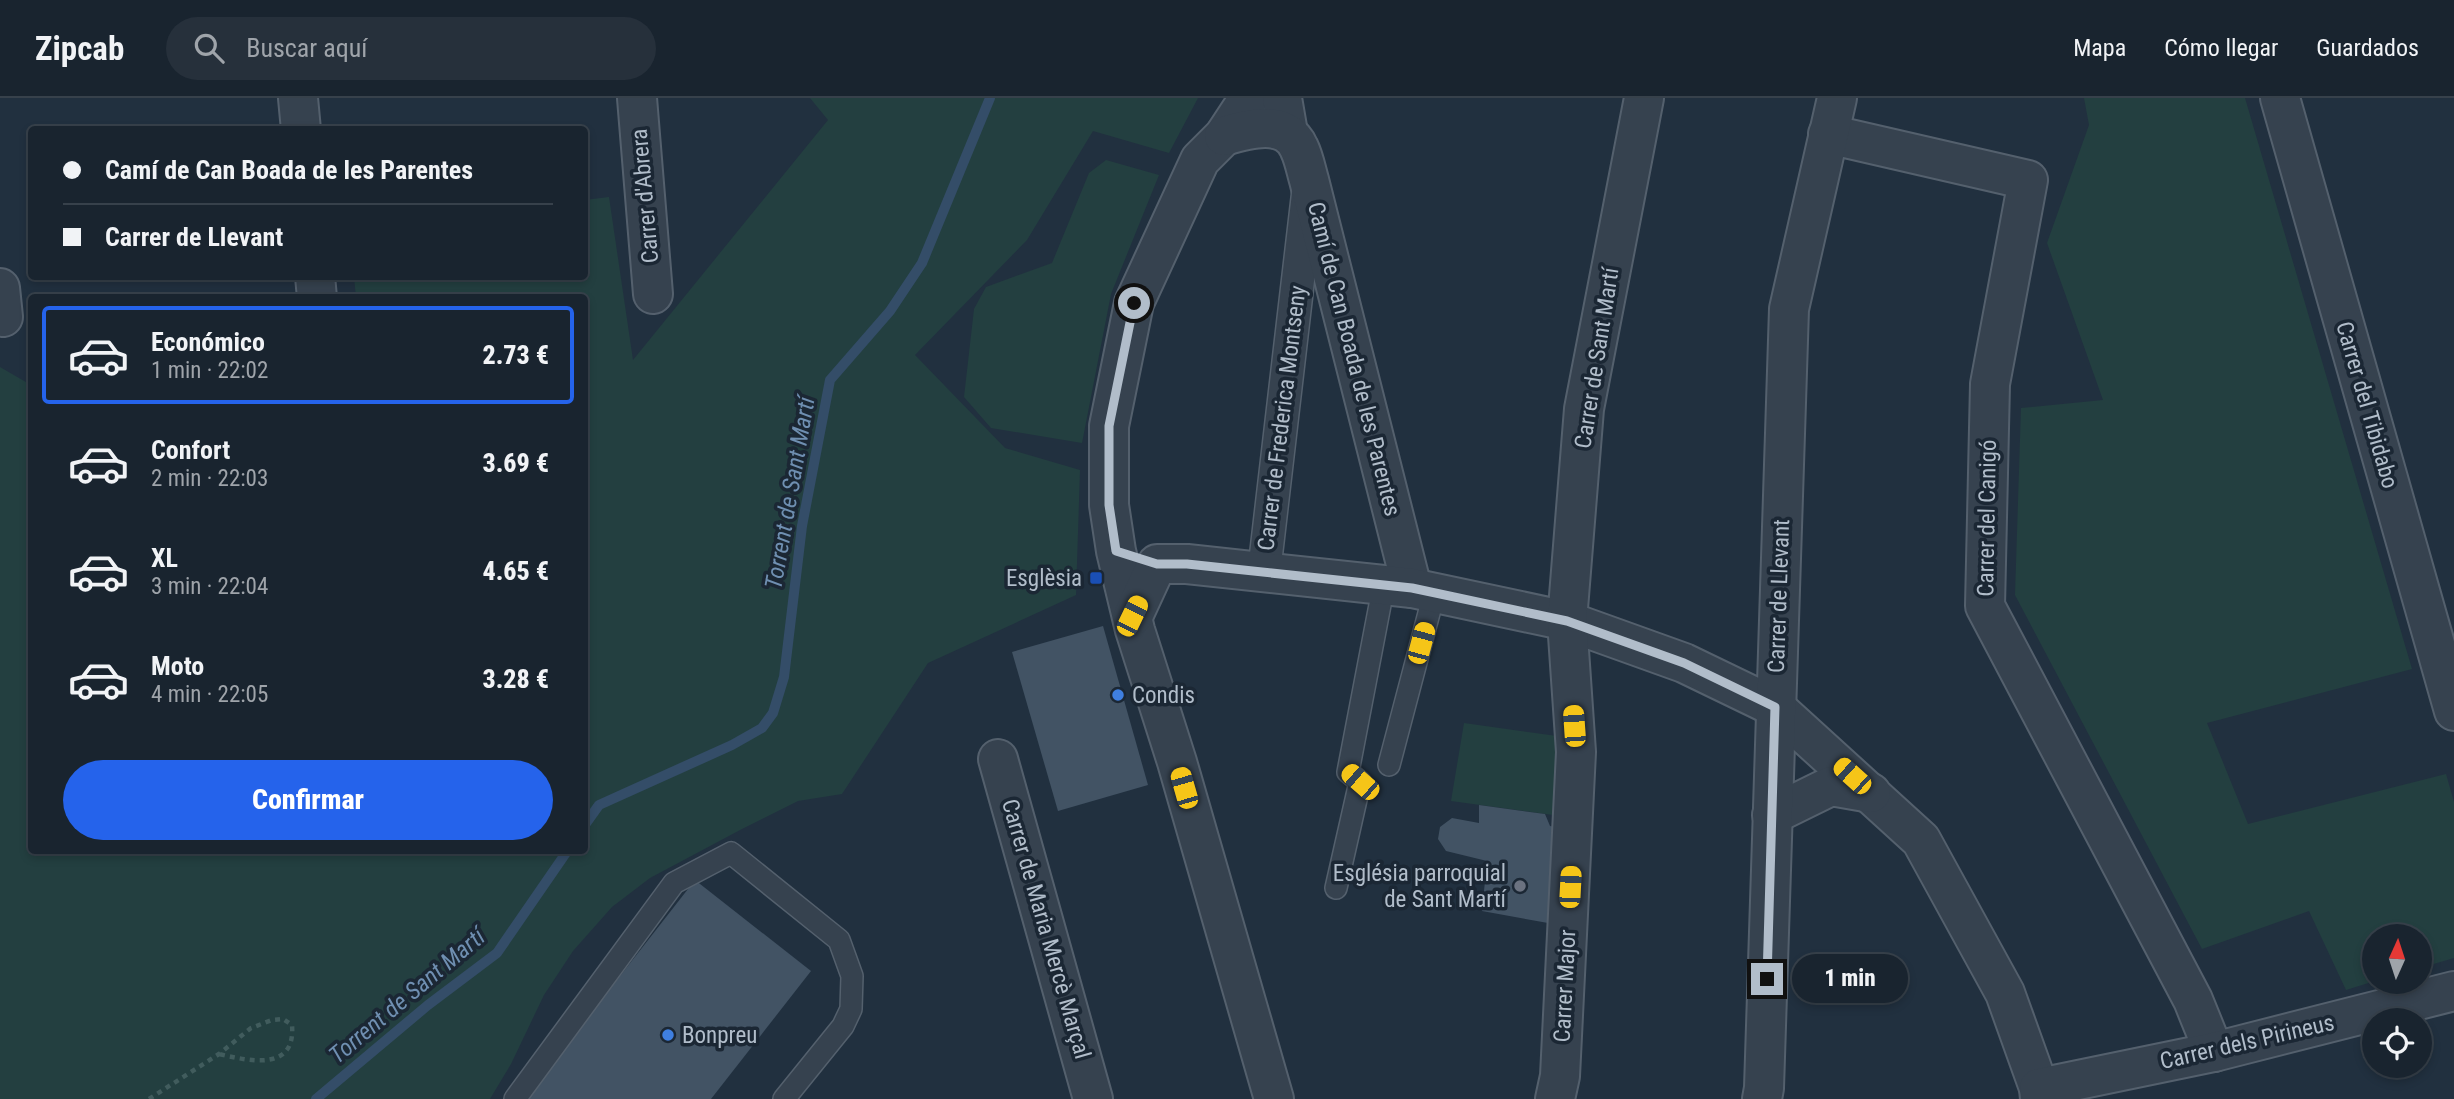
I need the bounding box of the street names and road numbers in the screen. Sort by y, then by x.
street label: Carrer d'Abrera [626,128,664,264]
street label: Camí de Can Boada de les Parentes [1302,199,1406,519]
street label: Carrer de Sant Martí [1569,264,1625,450]
street label: Carrer de Frederica Montseny [1252,283,1312,552]
street label: Carrer del Tibidabo [2330,318,2404,492]
street label: Carrer del Canigó [1972,439,2002,597]
street label: Carrer de Llevant [1763,519,1795,673]
street label: Carrer de Maria Mercè Marçal [996,796,1096,1062]
street label: Carrer Major [1549,929,1581,1043]
street label: Carrer dels Pirineus [2157,1009,2337,1075]

